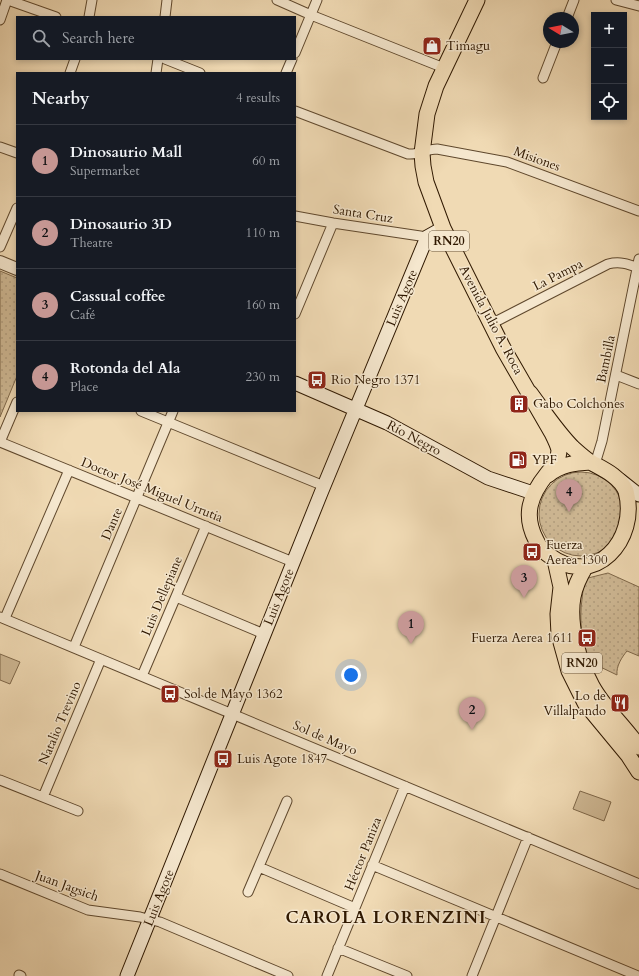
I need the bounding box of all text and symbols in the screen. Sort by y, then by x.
north arrow [543,12,579,48]
map controls [591,12,627,120]
button: + [591,12,627,48]
search box [16,16,296,60]
icon: search [30,27,52,49]
text: Search here [62,28,135,48]
shop icon: Timagu [421,35,443,57]
place label: Timagu [446,37,490,55]
button: − [591,48,627,84]
button: locate [591,84,627,120]
text: Nearby [32,87,89,110]
text: 4 results [236,89,280,107]
text: Dinosaurio Mall [70,142,182,162]
street label: Misiones [511,142,563,176]
text: 1 [42,152,48,170]
text: 60 m [252,152,280,170]
text: Supermarket [70,162,140,180]
street label: Santa Cruz [332,200,394,228]
text: Dinosaurio 3D [70,214,172,234]
text: 2 [42,224,48,242]
text: 110 m [246,224,280,242]
road number: RN20 [429,231,469,251]
text: Theatre [70,234,113,252]
street label: La Pampa [530,255,586,295]
street label: Avenida Julio A. Roca [455,262,528,378]
street label: Luis Agote [382,267,422,329]
text: Cassual coffee [70,286,165,306]
text: 3 [42,296,48,314]
text: 160 m [246,296,280,314]
text: Café [70,306,95,324]
street label: Bambilla [592,333,620,384]
text: Rotonda del Ala [70,358,180,378]
text: 4 [42,368,48,386]
text: 230 m [246,368,280,386]
bus stop icon: Rio Negro 1371 [306,369,328,391]
place label: Rio Negro 1371 [331,371,420,389]
text: Place [70,378,98,396]
building icon: Gabo Colchones [508,393,530,415]
place label: Gabo Colchones [533,395,624,413]
street label: Río Negro [384,416,444,460]
fuel station icon: YPF [507,449,529,471]
place label: YPF [532,451,557,469]
street label: Doctor José Miguel Urrutia [78,453,226,527]
pin: 4 [556,479,582,512]
street label: Dante [97,505,127,543]
place label: Fuerza Aerea 1300 [546,536,608,569]
bus stop icon: Fuerza Aerea 1300 [521,541,543,563]
street label: Luis Dellepiane [137,553,187,639]
pin: 3 [511,565,537,598]
street label: Luis Agote [259,566,299,628]
pin: 1 [398,611,424,644]
bus stop icon: Fuerza Aerea 1611 [576,627,598,649]
place label: Fuerza Aerea 1611 [471,629,573,647]
road number: RN20 [562,653,602,673]
your location [341,665,361,685]
street label: Natalio Trevino [34,679,86,767]
bus stop icon: Sol de Mayo 1362 [159,683,181,705]
place label: Sol de Mayo 1362 [184,685,283,703]
place label: Lo de Villalpando [543,687,606,720]
restaurant icon: Lo de Villalpando [609,692,631,714]
pin: 2 [459,697,485,730]
street label: Sol de Mayo [290,716,360,760]
bus stop icon: Luis Agote 1847 [212,748,234,770]
place label: Luis Agote 1847 [237,750,328,768]
street label: Héctor Paniza [340,814,386,893]
street label: Juan Jagsich [31,866,101,906]
street label: Luis Agote [139,867,179,929]
district label: CAROLA LORENZINI [286,906,486,929]

